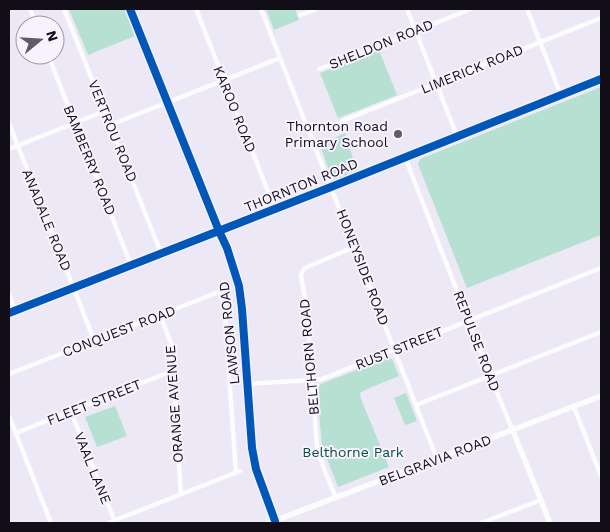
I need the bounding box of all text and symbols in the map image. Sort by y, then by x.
north arrow [15,15,65,65]
street label: SHELDON ROAD [327,16,435,72]
text: N [43,29,62,43]
street label: LIMERICK ROAD [418,41,526,97]
street label: KAROO ROAD [210,63,260,155]
street label: VERTROU ROAD [85,78,141,184]
street label: BAMBERRY ROAD [61,103,119,217]
place label: Thornton Road Primary School [285,118,389,150]
marker: Thornton Road Primary School [392,128,404,140]
street label: THORNTON ROAD [242,155,360,215]
street label: ANADALE ROAD [19,167,75,273]
street label: HONEYSIDE ROAD [333,207,393,327]
street label: LAWSON ROAD [216,281,242,385]
street label: REPULSE ROAD [450,288,504,394]
street label: BELTHORN ROAD [296,298,322,416]
street label: CONQUEST ROAD [60,302,178,360]
street label: RUST STREET [353,323,446,373]
street label: ORANGE AVENUE [162,344,186,463]
street label: FLEET STREET [45,376,144,428]
street label: VAAL LANE [71,430,115,506]
street label: BELGRAVIA ROAD [376,431,494,489]
park label: Belthorne Park [302,444,404,460]

